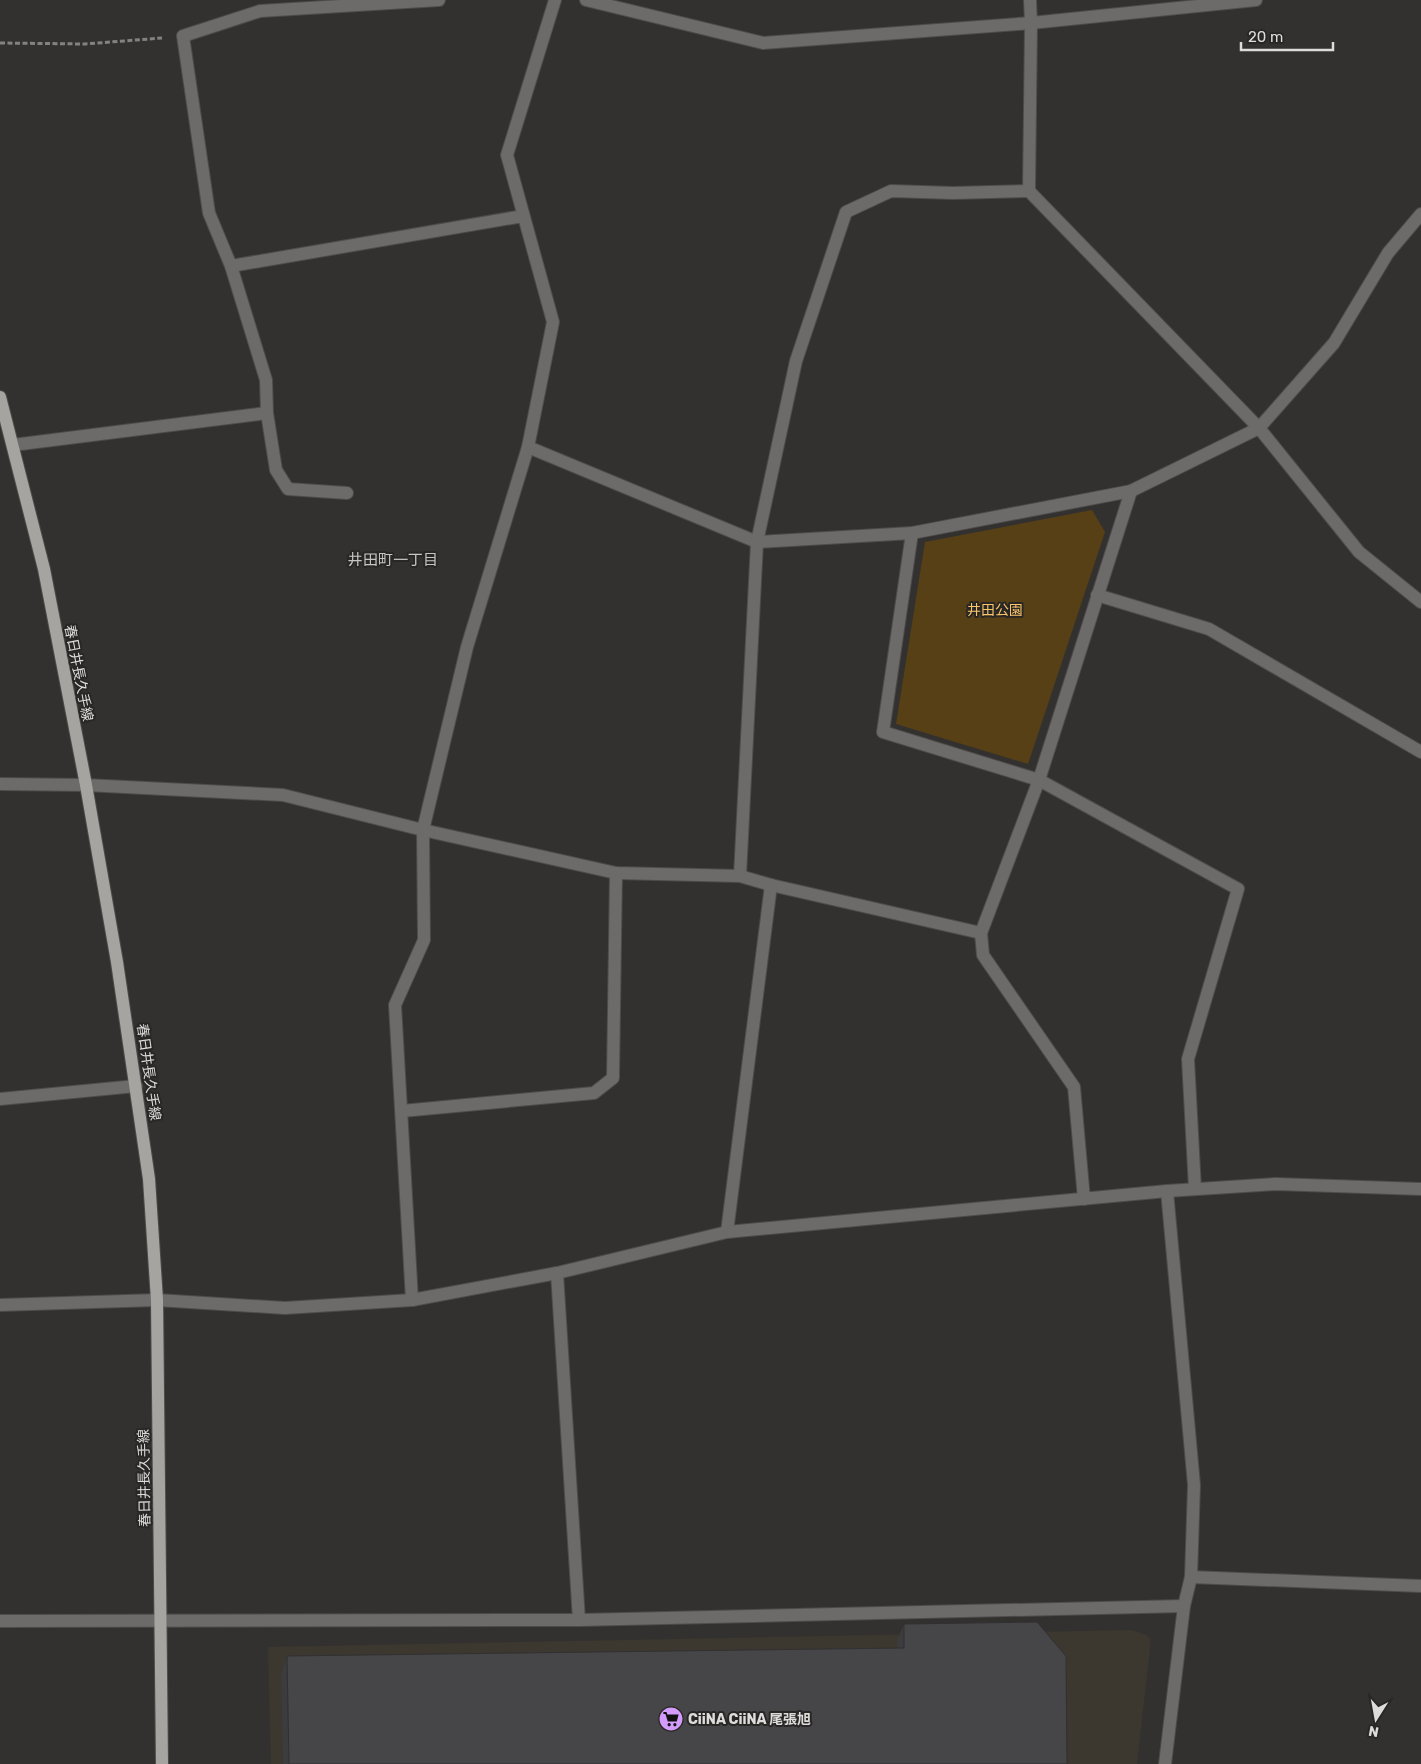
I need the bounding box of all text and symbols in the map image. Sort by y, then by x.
scale bar [1241,20,1334,52]
text: 20 m [1248,28,1283,46]
district label: 井田町一丁目 [348,551,438,569]
park label: 井田公園 [967,602,1023,619]
street label: 春日井長久手線 [61,623,96,723]
street label: 春日井長久手線 [133,1022,164,1122]
street label: 春日井長久手線 [135,1429,154,1527]
north arrow [1351,1694,1401,1744]
supermarket icon: CiiNA CiiNA 尾張旭 [658,1706,684,1732]
place label: CiiNA CiiNA 尾張旭 [688,1711,811,1728]
text: N [1367,1722,1380,1741]

